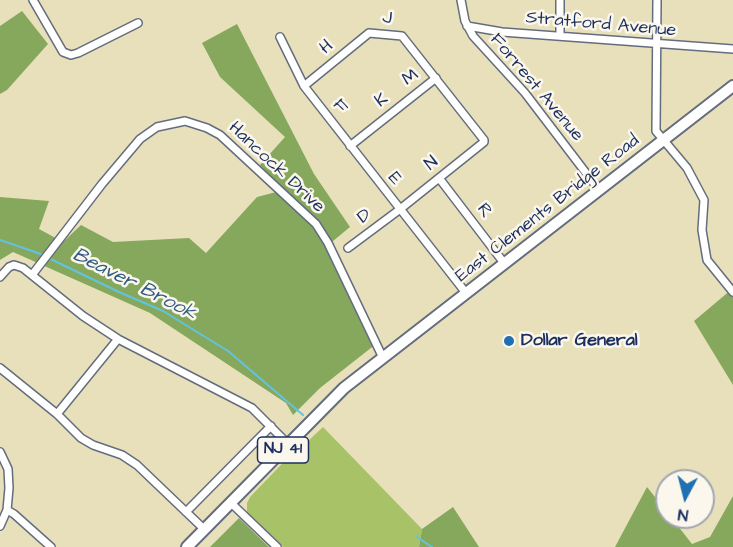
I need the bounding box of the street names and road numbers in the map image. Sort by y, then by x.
street label: J [381,8,393,30]
street label: Stratford Avenue [525,8,677,42]
street label: Forrest Avenue [485,30,587,146]
street label: H [316,36,338,60]
street label: M [399,65,423,91]
street label: K [371,89,393,113]
street label: F [327,96,351,118]
street label: Hancock Drive [223,118,329,218]
street label: East Clements Bridge Road [452,131,644,287]
street label: N [421,152,443,176]
street label: E [382,168,406,190]
street label: R [472,199,496,223]
street label: D [354,205,376,229]
road number: NJ 41 [258,437,308,463]

